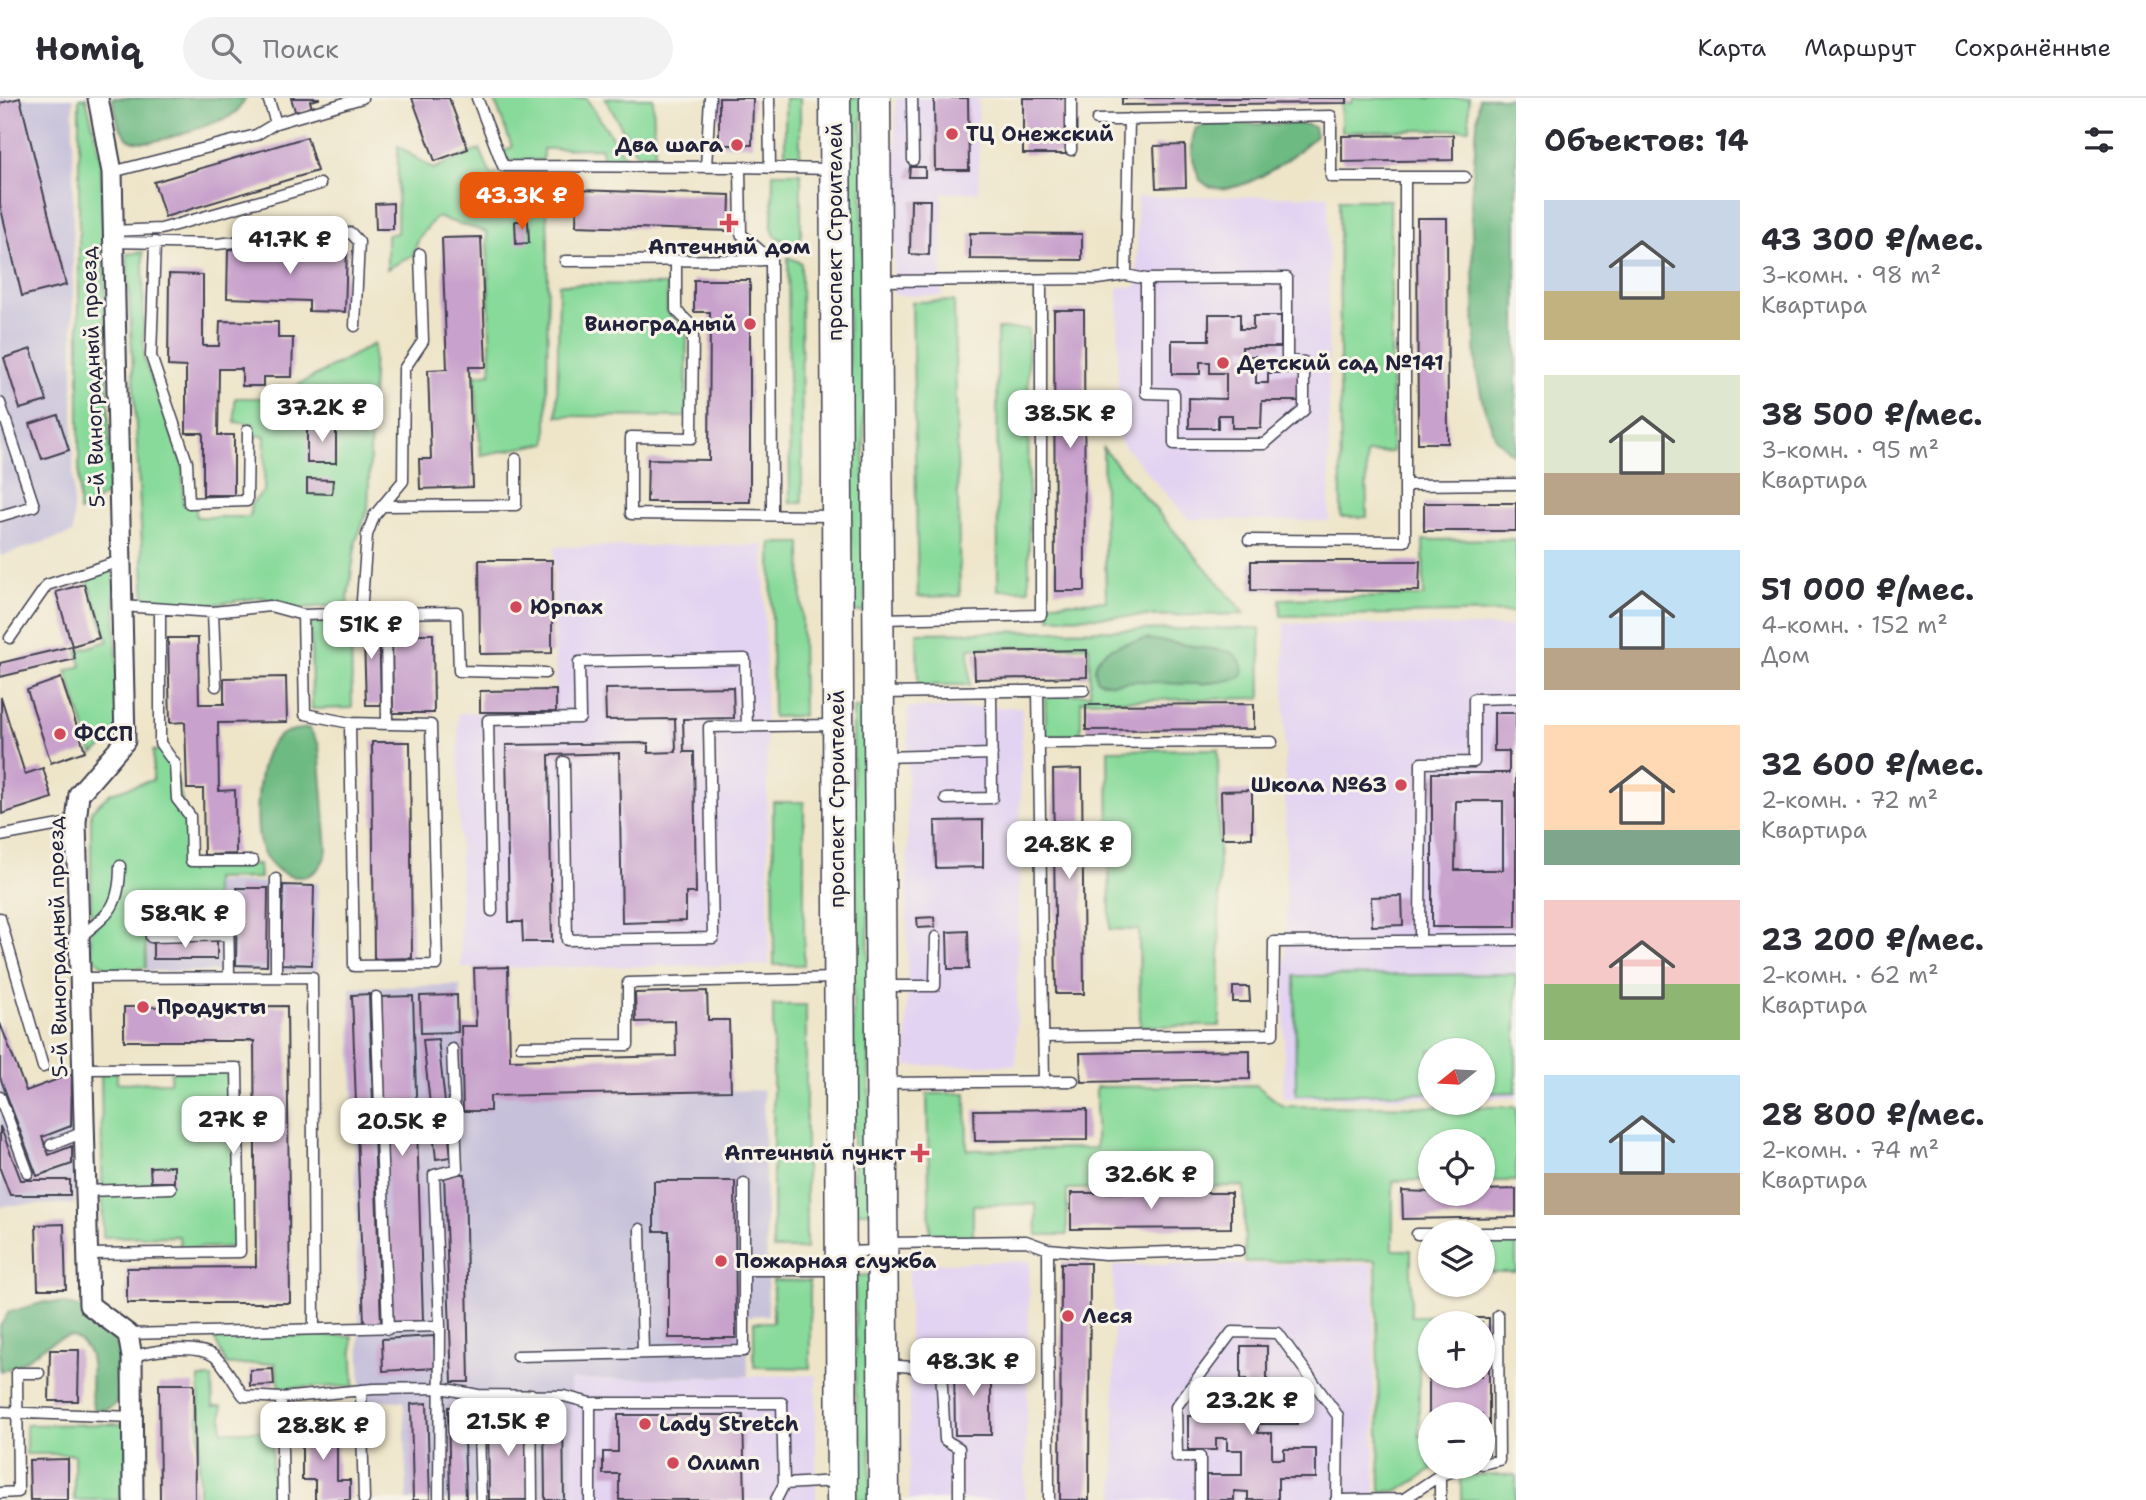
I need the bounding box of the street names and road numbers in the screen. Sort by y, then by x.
street label: проспект Строителей [821,123,849,341]
street label: 5-й Виноградный проезд [74,246,112,508]
street label: проспект Строителей [823,690,851,908]
street label: 5-й Виноградный проезд [42,816,74,1078]

